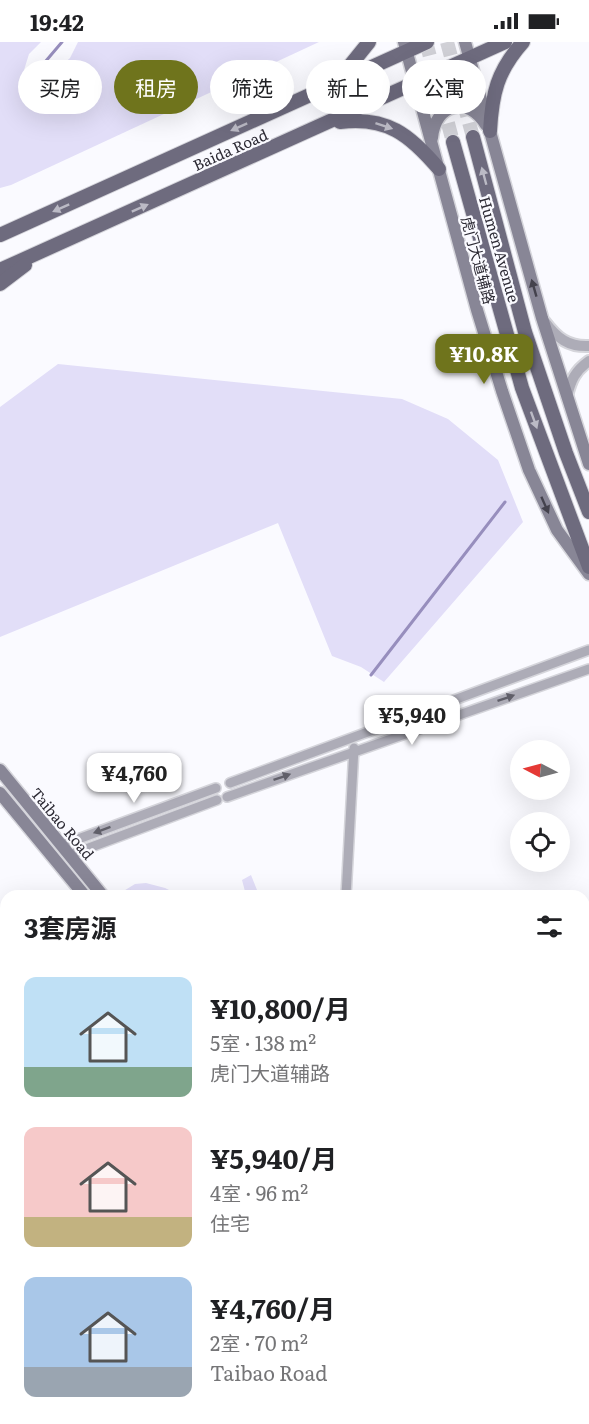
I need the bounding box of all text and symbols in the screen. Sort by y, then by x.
text: 19:42 [30,5,84,38]
chip: 买房 [18,60,102,114]
chip: 租房 [114,60,198,114]
chip: 筛选 [210,60,294,114]
chip: 新上 [306,60,390,114]
chip: 公寓 [402,60,486,114]
street label: Baida Road [189,122,271,176]
one-way arrow [375,122,393,131]
one-way arrow [230,123,247,132]
one-way arrow [478,167,488,185]
street label: Humen Avenue [474,193,526,305]
one-way arrow [52,203,70,213]
one-way arrow [132,203,149,212]
street label: 虎门大道辅路 [456,214,502,306]
one-way arrow [528,279,538,297]
pin: ¥10.8K [435,334,533,385]
text: ¥10.8K [449,338,519,368]
one-way arrow [530,411,540,429]
one-way arrow [541,496,550,513]
one-way arrow [497,693,515,703]
pin: ¥5,940 [363,695,461,746]
text: ¥5,940 [378,699,446,729]
north arrow [510,740,570,800]
map controls [510,740,570,872]
pin: ¥4,760 [85,753,183,804]
text: ¥4,760 [101,757,167,787]
one-way arrow [273,772,291,782]
street label: Taibao Road [26,782,100,864]
button: locate [510,812,570,872]
one-way arrow [93,826,111,836]
text: 3套房源 [24,907,117,946]
icon: filters [533,910,566,943]
text: ¥10,800/月 [210,988,351,1027]
icon: home [72,1001,144,1073]
text: 5室 · 138 m² [210,1027,316,1057]
text: 虎门大道辅路 [210,1057,330,1087]
text: ¥5,940/月 [210,1138,337,1177]
icon: home [72,1151,144,1223]
text: 4室 · 96 m² [210,1177,308,1207]
text: 住宅 [210,1207,250,1237]
text: ¥4,760/月 [210,1288,335,1327]
icon: home [72,1301,144,1373]
text: 2室 · 70 m² [210,1327,308,1357]
text: Taibao Road [210,1357,327,1387]

